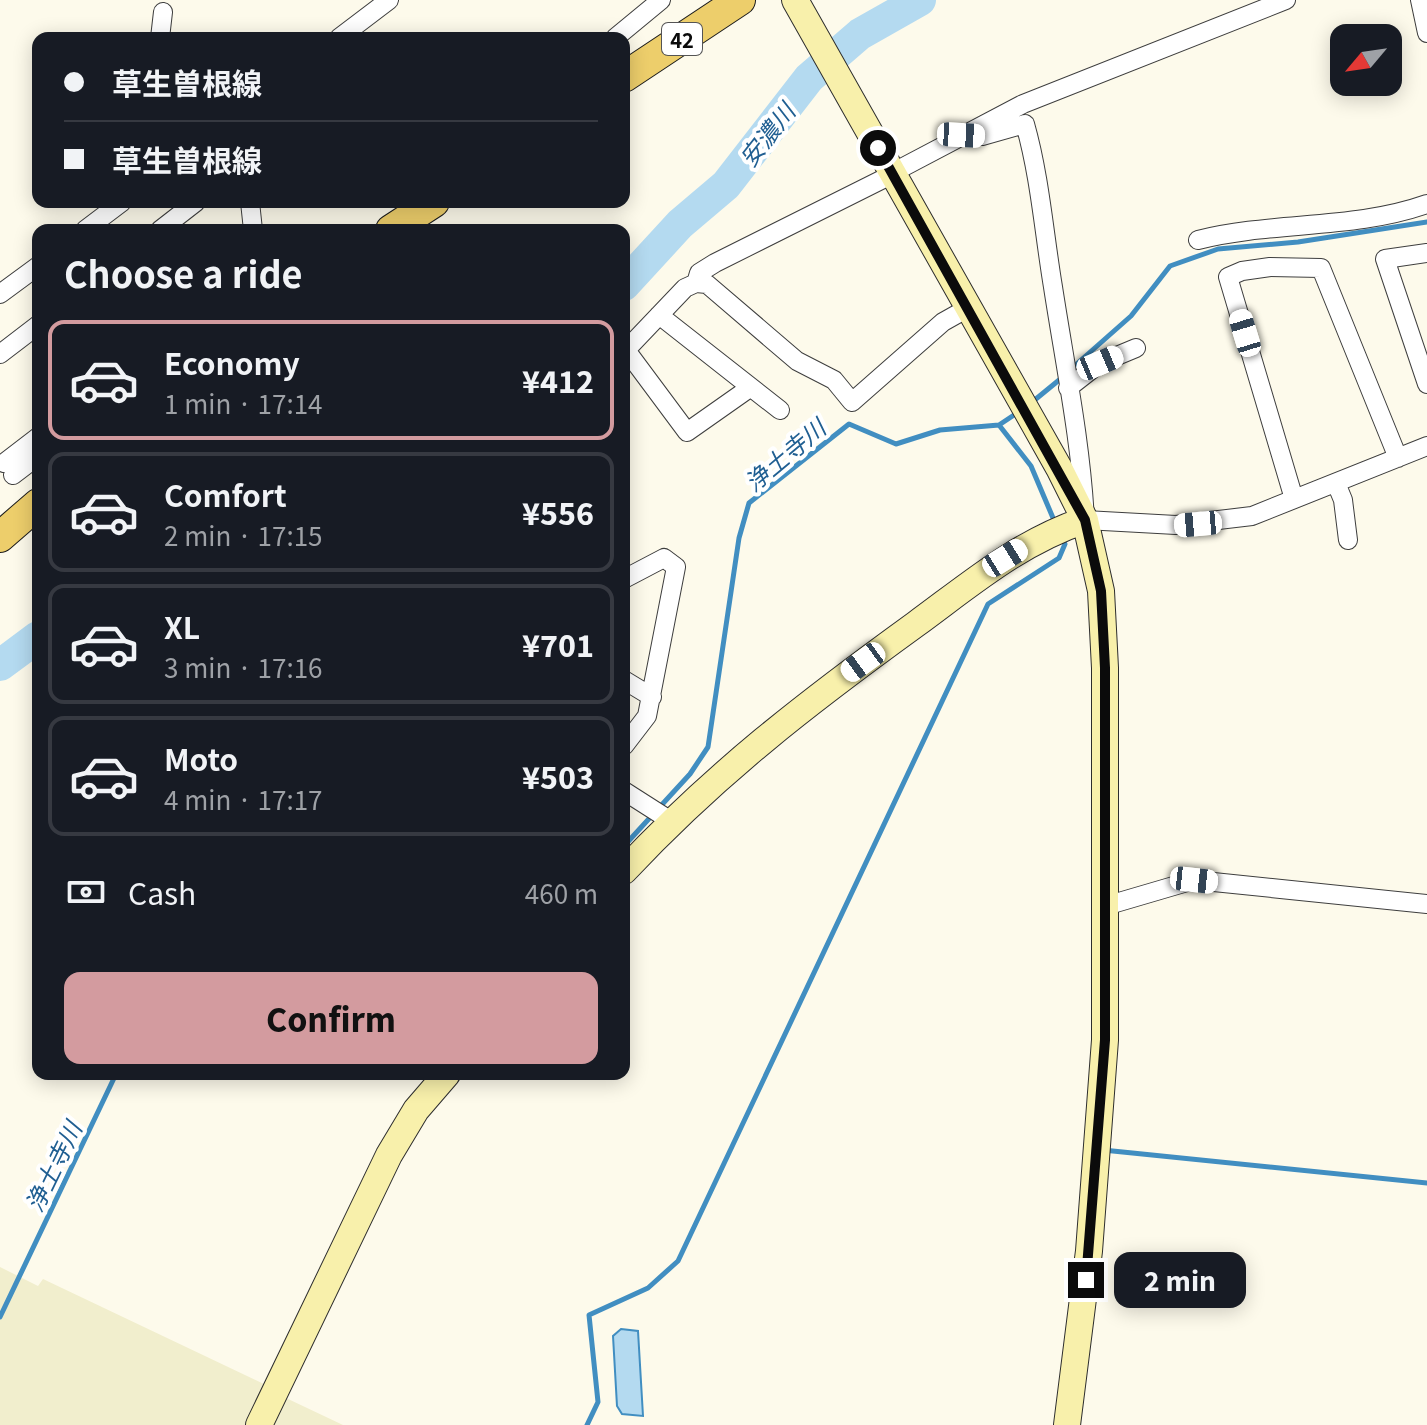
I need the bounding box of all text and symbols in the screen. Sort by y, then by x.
road number: 42 [662,23,702,55]
north arrow [1330,24,1402,96]
map controls [1330,24,1402,96]
text: 草生曽根線 [112,60,262,104]
water label: 安濃川 [730,92,804,173]
car [936,122,986,148]
route start [860,130,896,166]
text: 草生曽根線 [112,137,262,181]
text: Choose a ride [64,246,303,298]
car [1227,307,1263,359]
text: Economy [164,340,300,384]
car [1073,343,1127,383]
icon: car [68,344,140,416]
text: ¥412 [522,358,594,402]
text: 1 min · 17:14 [164,384,323,421]
water label: 浄土寺川 [736,408,834,498]
text: Comfort [164,472,287,516]
icon: car [68,476,140,548]
text: ¥556 [522,490,594,534]
car [1173,510,1223,538]
text: 2 min · 17:15 [164,516,323,553]
car [978,535,1032,581]
text: XL [164,604,200,648]
icon: car [68,608,140,680]
text: ¥701 [522,622,594,666]
car [837,638,889,686]
text: 3 min · 17:16 [164,648,323,685]
text: Moto [164,736,238,780]
icon: car [68,740,140,812]
text: ¥503 [522,754,594,798]
text: 4 min · 17:17 [164,780,323,817]
car [1169,866,1219,894]
icon: cash [64,870,108,914]
text: Cash [128,870,196,914]
text: 460 m [525,874,598,911]
button: Confirm [64,972,598,1064]
water label: 浄土寺川 [15,1112,90,1217]
callout: 2 min [1114,1252,1246,1308]
text: 2 min [1144,1261,1216,1298]
route end [1068,1262,1104,1298]

